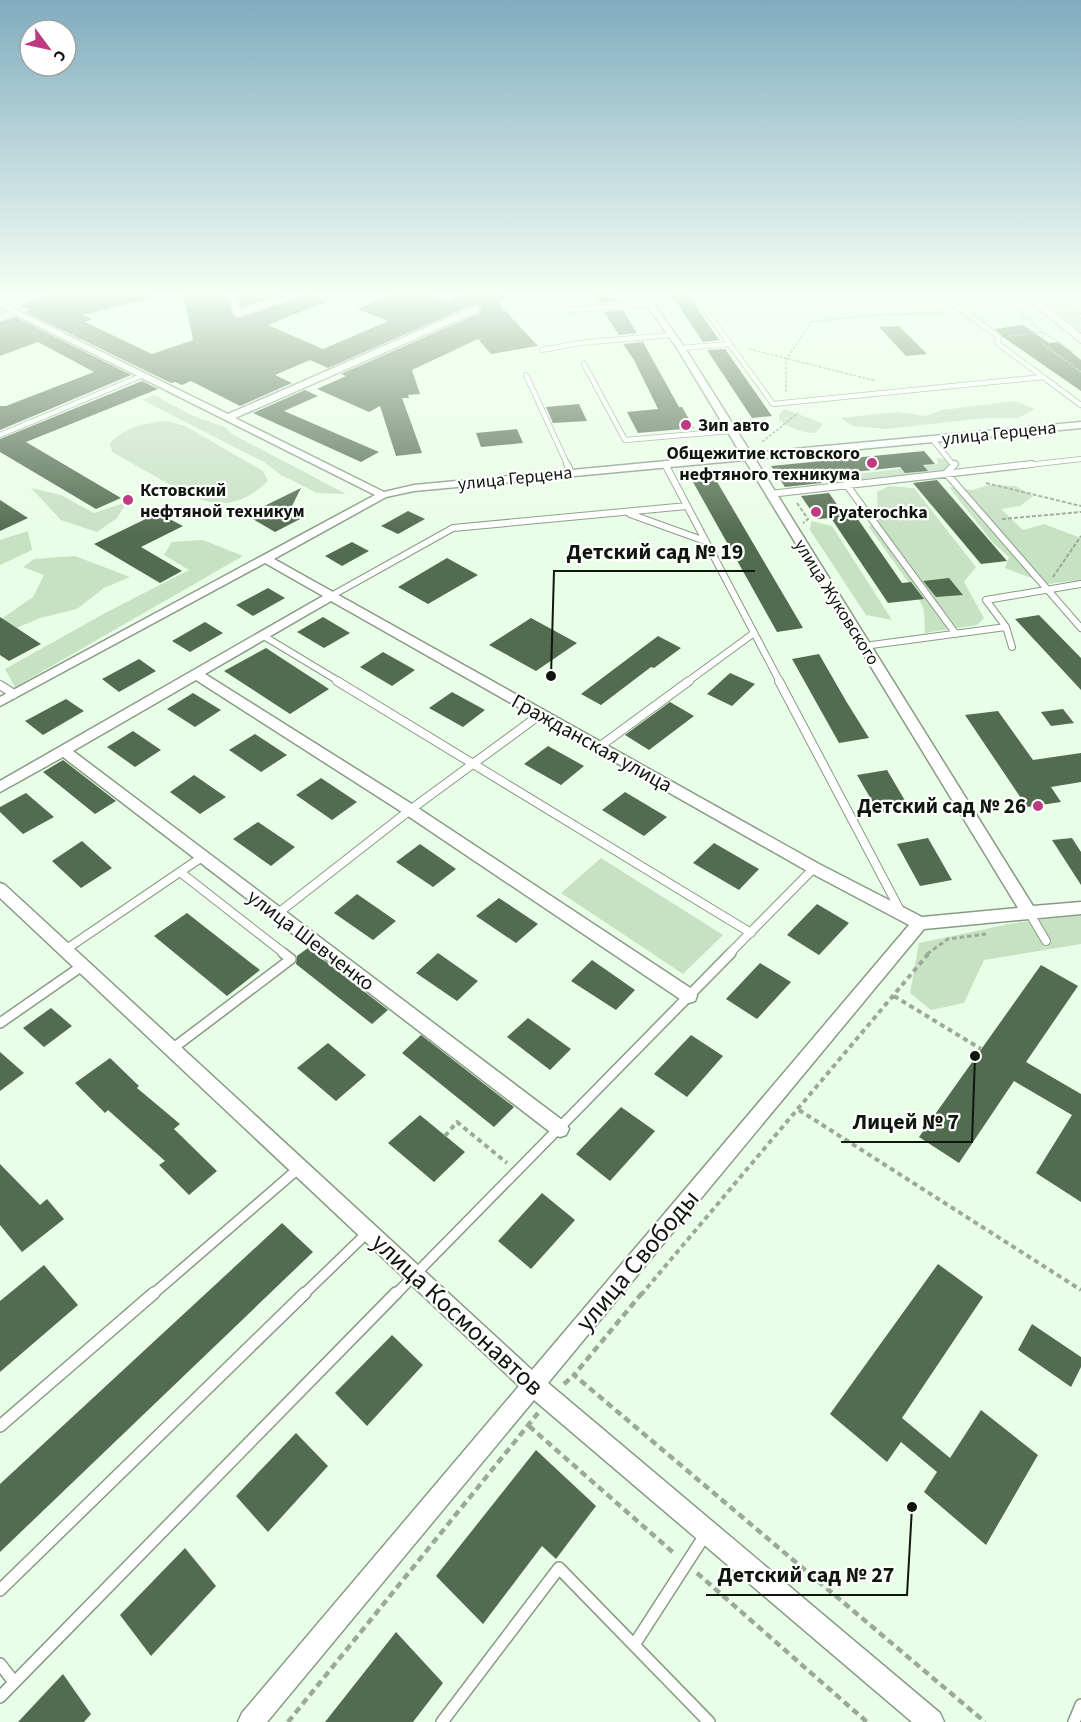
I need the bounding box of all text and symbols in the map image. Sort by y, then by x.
north arrow [18,18,78,78]
text: С [48,46,72,66]
place label: Зип авто [698,413,769,438]
street label: улица Герцена [941,415,1058,452]
marker: Зип авто [679,418,693,432]
place label: Общежитие кстовского нефтяного техникума [666,441,860,487]
marker: Общежитие кстовского нефтяного техникума [865,456,879,470]
street label: улица Герцена [457,460,574,497]
place label: Кстовский нефтяной техникум [140,478,305,524]
marker: Кстовский нефтяной техникум [121,493,135,507]
place label: Pyaterochka [828,500,928,525]
marker: Pyaterochka [809,505,823,519]
callout: Детский сад № 19 [554,531,755,571]
street label: улица Жуковского [788,534,885,670]
text: Детский сад № 19 [567,536,743,568]
street label: Гражданская улица [506,686,678,800]
place label: Детский сад № 26 [857,791,1026,821]
marker: Детский сад № 26 [1031,799,1045,813]
street label: улица Шевченко [241,882,381,998]
callout: Лицей № 7 [841,1102,972,1142]
text: Лицей № 7 [852,1106,959,1138]
street label: улица Свободы [567,1181,708,1339]
street label: улица Космонавтов [363,1224,552,1404]
callout: Детский сад № 27 [706,1555,907,1595]
text: Детский сад № 27 [718,1559,894,1591]

